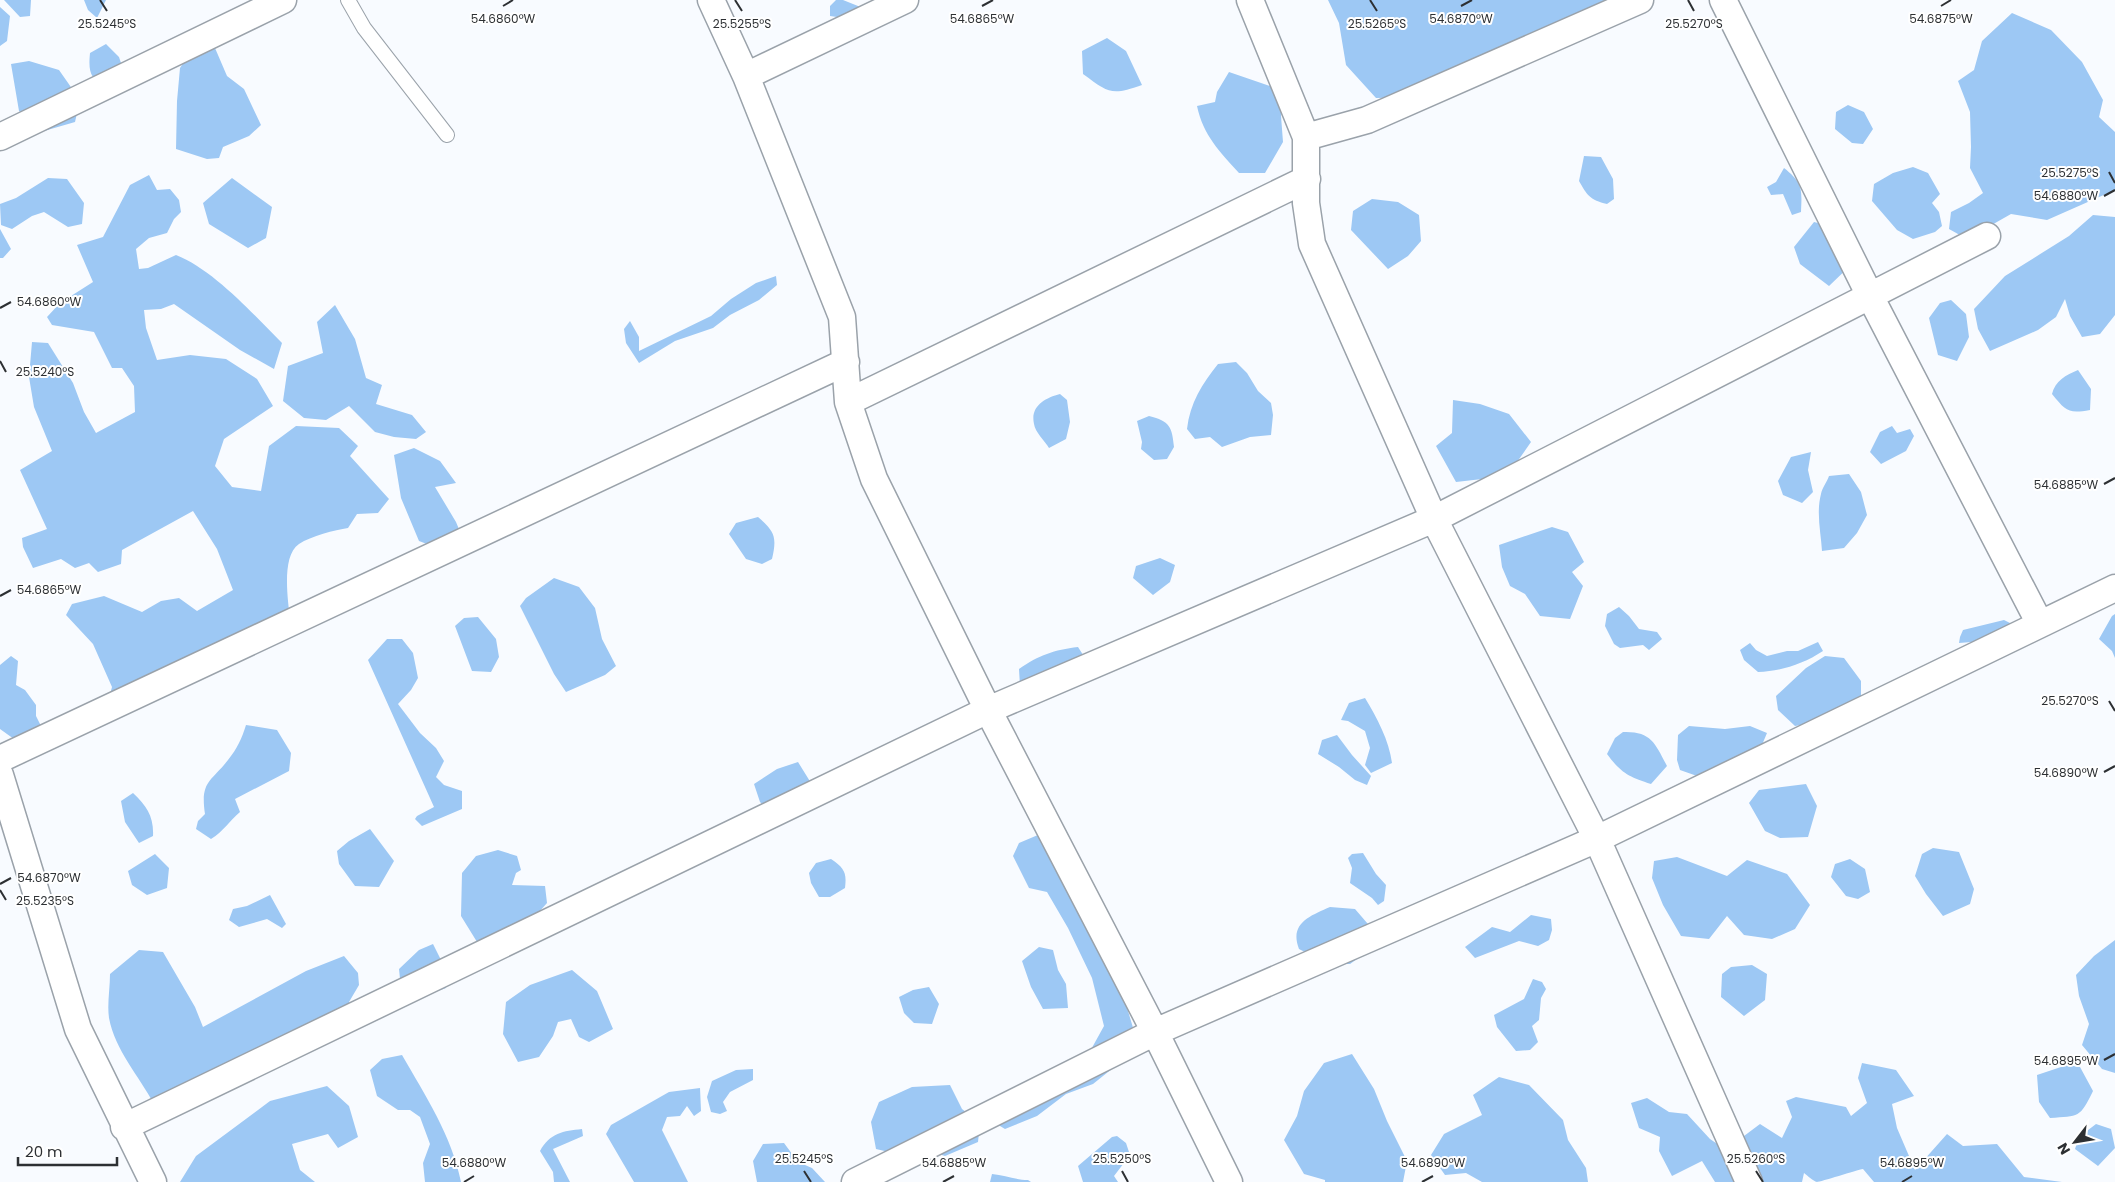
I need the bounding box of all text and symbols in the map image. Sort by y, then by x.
text: 54.6860°W [471,10,536,27]
text: 54.6865°W [950,10,1015,27]
text: 54.6870°W [1429,10,1493,27]
text: 54.6875°W [1909,10,1973,27]
text: 25.5245°S [78,15,136,32]
text: 25.5255°S [713,15,771,32]
text: 25.5265°S [1348,15,1406,32]
text: 25.5270°S [1665,15,1723,32]
text: 25.5275°S [2041,164,2099,181]
text: 54.6880°W [2034,187,2099,204]
text: 54.6860°W [17,293,82,310]
text: 25.5240°S [16,363,74,380]
text: 54.6885°W [2034,476,2099,493]
text: 54.6865°W [17,581,82,598]
text: 25.5270°S [2041,692,2099,709]
text: 54.6890°W [2034,764,2099,781]
text: 54.6870°W [17,869,81,886]
text: 25.5235°S [16,892,74,909]
text: 54.6895°W [2034,1052,2099,1069]
north arrow [2050,1117,2100,1167]
scale bar [18,1134,116,1166]
text: N [2053,1139,2075,1158]
text: 20 m [25,1141,63,1162]
text: 25.5245°S [775,1150,833,1167]
text: 25.5250°S [1093,1150,1151,1167]
text: 25.5260°S [1727,1150,1785,1167]
text: 54.6880°W [442,1154,507,1171]
text: 54.6885°W [922,1154,987,1171]
text: 54.6890°W [1401,1154,1466,1171]
text: 54.6895°W [1880,1154,1945,1171]

